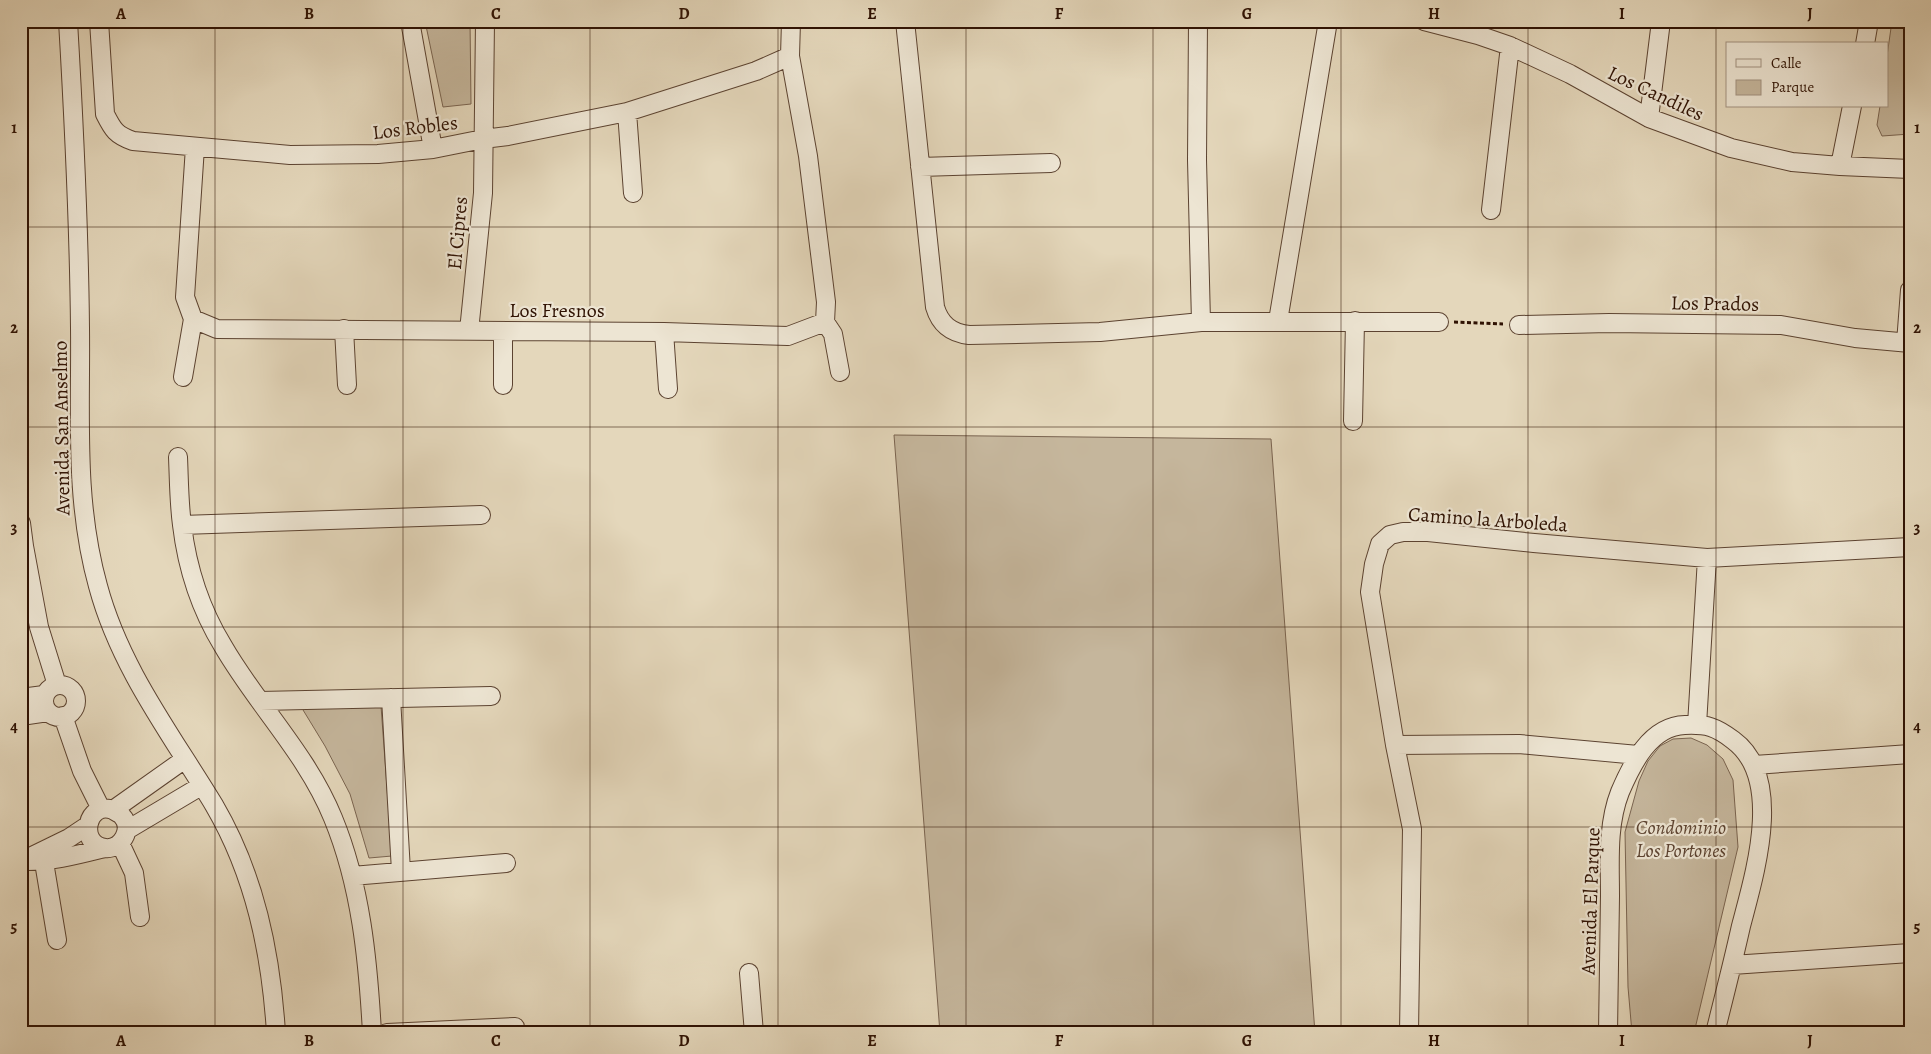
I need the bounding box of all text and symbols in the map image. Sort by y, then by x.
text: A [115,3,127,25]
text: B [304,3,314,25]
text: C [491,3,501,25]
text: D [678,3,690,25]
text: E [867,3,877,25]
text: F [1055,3,1064,25]
text: G [1242,3,1252,25]
text: H [1428,3,1440,25]
text: I [1619,3,1625,25]
text: J [1807,3,1813,25]
legend [1726,42,1888,108]
text: Calle [1771,53,1802,73]
street label: Los Candiles [1603,59,1708,127]
text: Parque [1771,77,1814,97]
street label: Los Robles [371,109,459,146]
text: 1 [11,117,17,139]
text: 1 [1914,117,1920,139]
street label: El Cipres [441,195,474,271]
street label: Los Prados [1671,289,1759,318]
street label: Los Fresnos [509,297,605,324]
text: 2 [10,317,18,339]
text: 2 [1913,317,1921,339]
street label: Avenida San Anselmo [46,340,77,517]
street label: Camino la Arboleda [1407,500,1569,539]
text: 3 [11,517,18,539]
text: 3 [1914,517,1921,539]
text: 4 [10,716,18,738]
text: 4 [1913,716,1921,738]
park label: Condominio Los Portones [1636,814,1726,864]
street label: Avenida El Parque [1574,827,1607,976]
text: 5 [11,916,18,938]
text: 5 [1914,916,1921,938]
text: A [115,1030,127,1052]
text: B [304,1030,314,1052]
text: C [491,1030,501,1052]
text: D [678,1030,690,1052]
text: E [867,1030,877,1052]
text: F [1055,1030,1064,1052]
text: G [1242,1030,1252,1052]
text: H [1428,1030,1440,1052]
text: I [1619,1030,1625,1052]
text: J [1807,1030,1813,1052]

